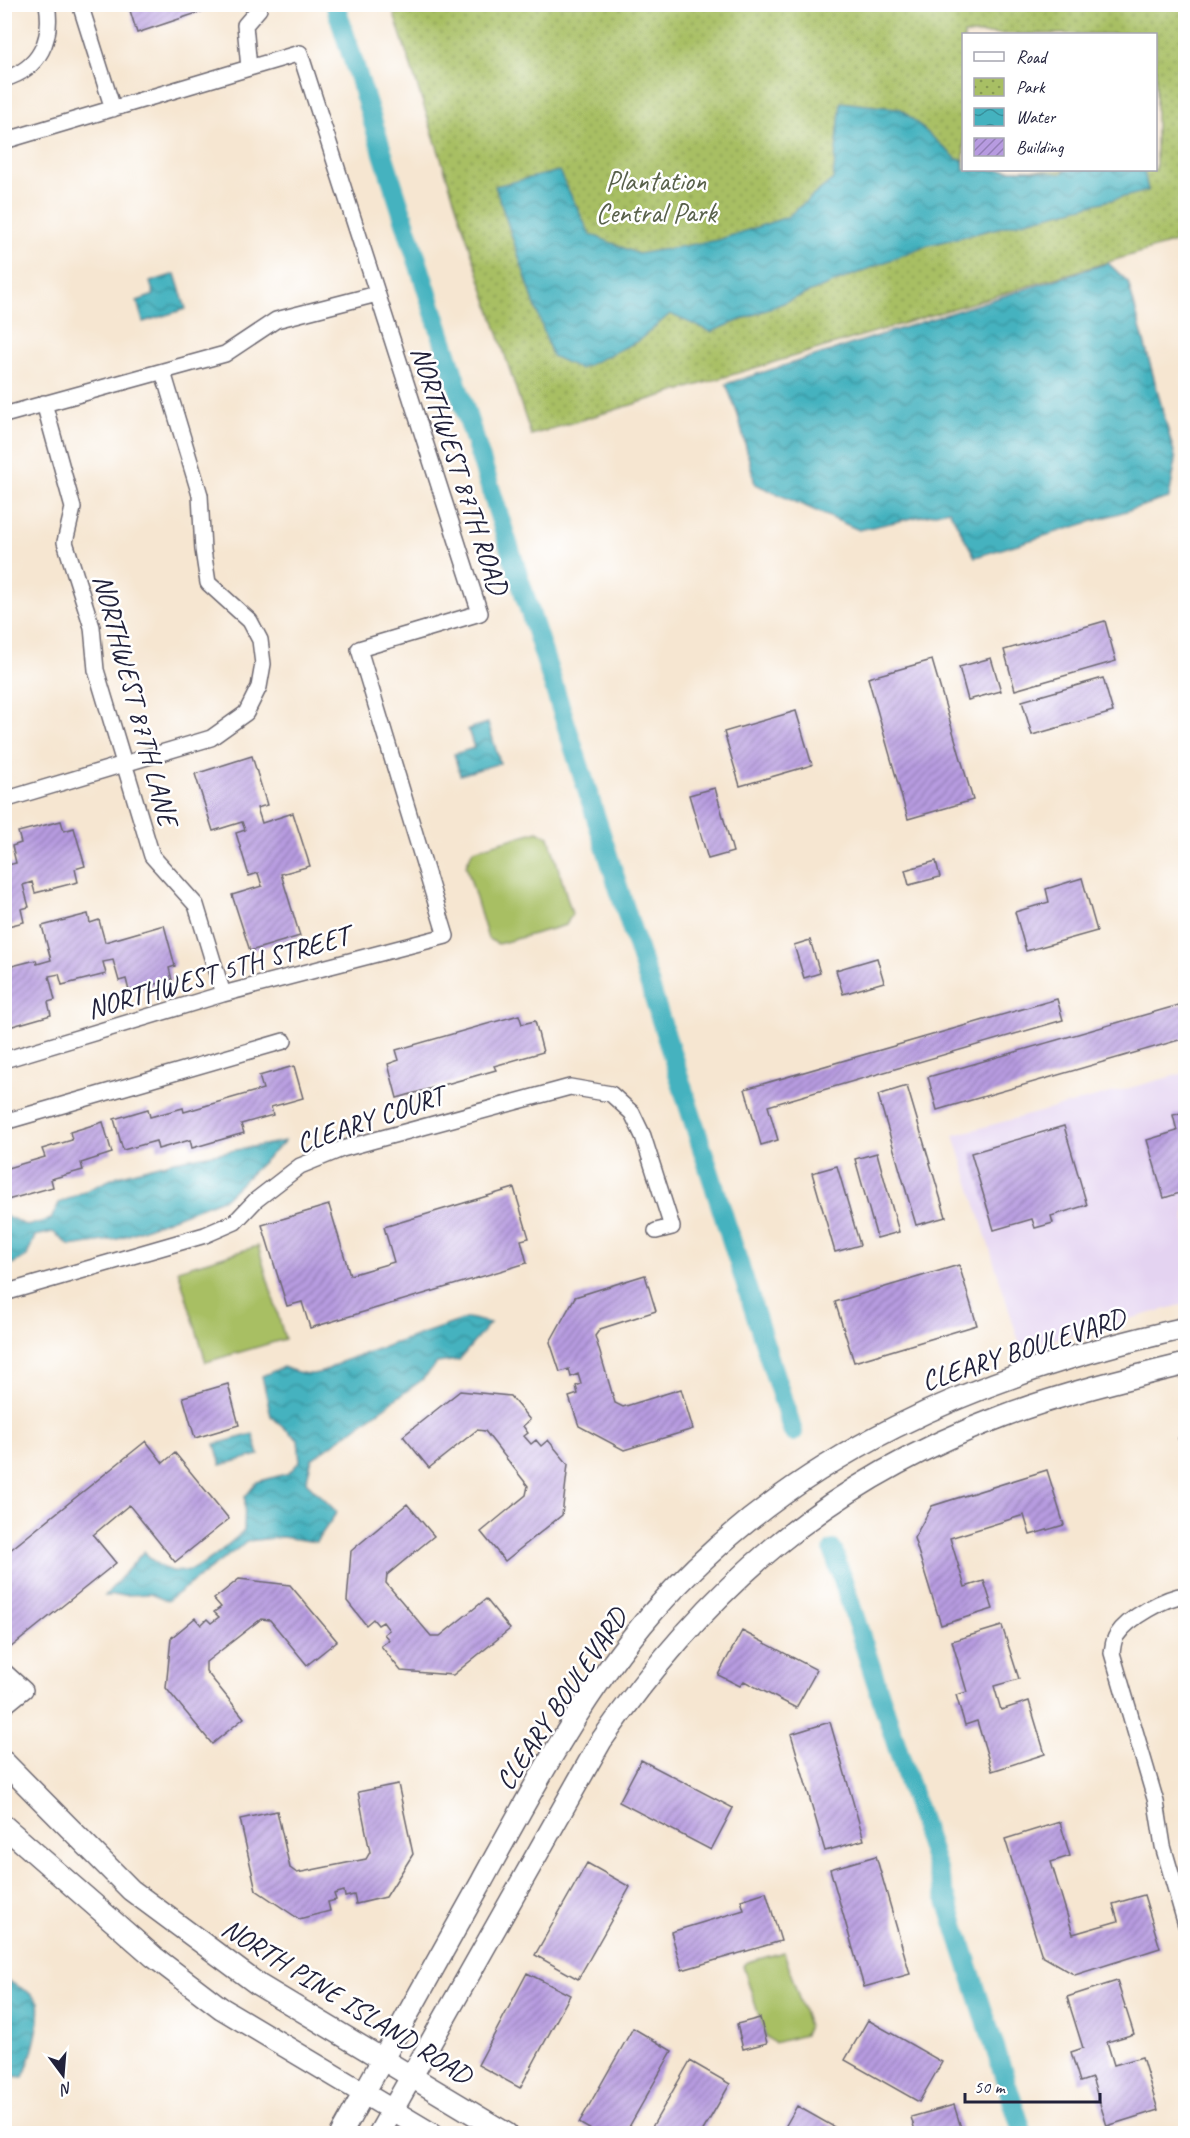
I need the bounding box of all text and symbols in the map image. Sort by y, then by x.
legend [962,33,1157,171]
text: Road [1016,46,1049,68]
text: Park [1016,76,1046,98]
text: Water [1016,106,1057,128]
text: Building [1016,136,1065,158]
park label: Plantation Central Park [596,163,718,230]
street label: NORTHWEST 87TH ROAD [403,342,517,601]
street label: NORTHWEST 87TH LANE [86,570,187,833]
street label: NORTHWEST 5TH STREET [83,916,360,1026]
street label: CLEARY COURT [292,1075,454,1161]
street label: CLEARY BOULEVARD [917,1299,1132,1398]
street label: CLEARY BOULEVARD [487,1599,636,1796]
street label: NORTH PINE ISLAND ROAD [216,1910,481,2094]
north arrow [33,2045,93,2105]
scale bar [965,2066,1100,2104]
text: 50 m [974,2076,1007,2098]
text: N [56,2077,74,2100]

